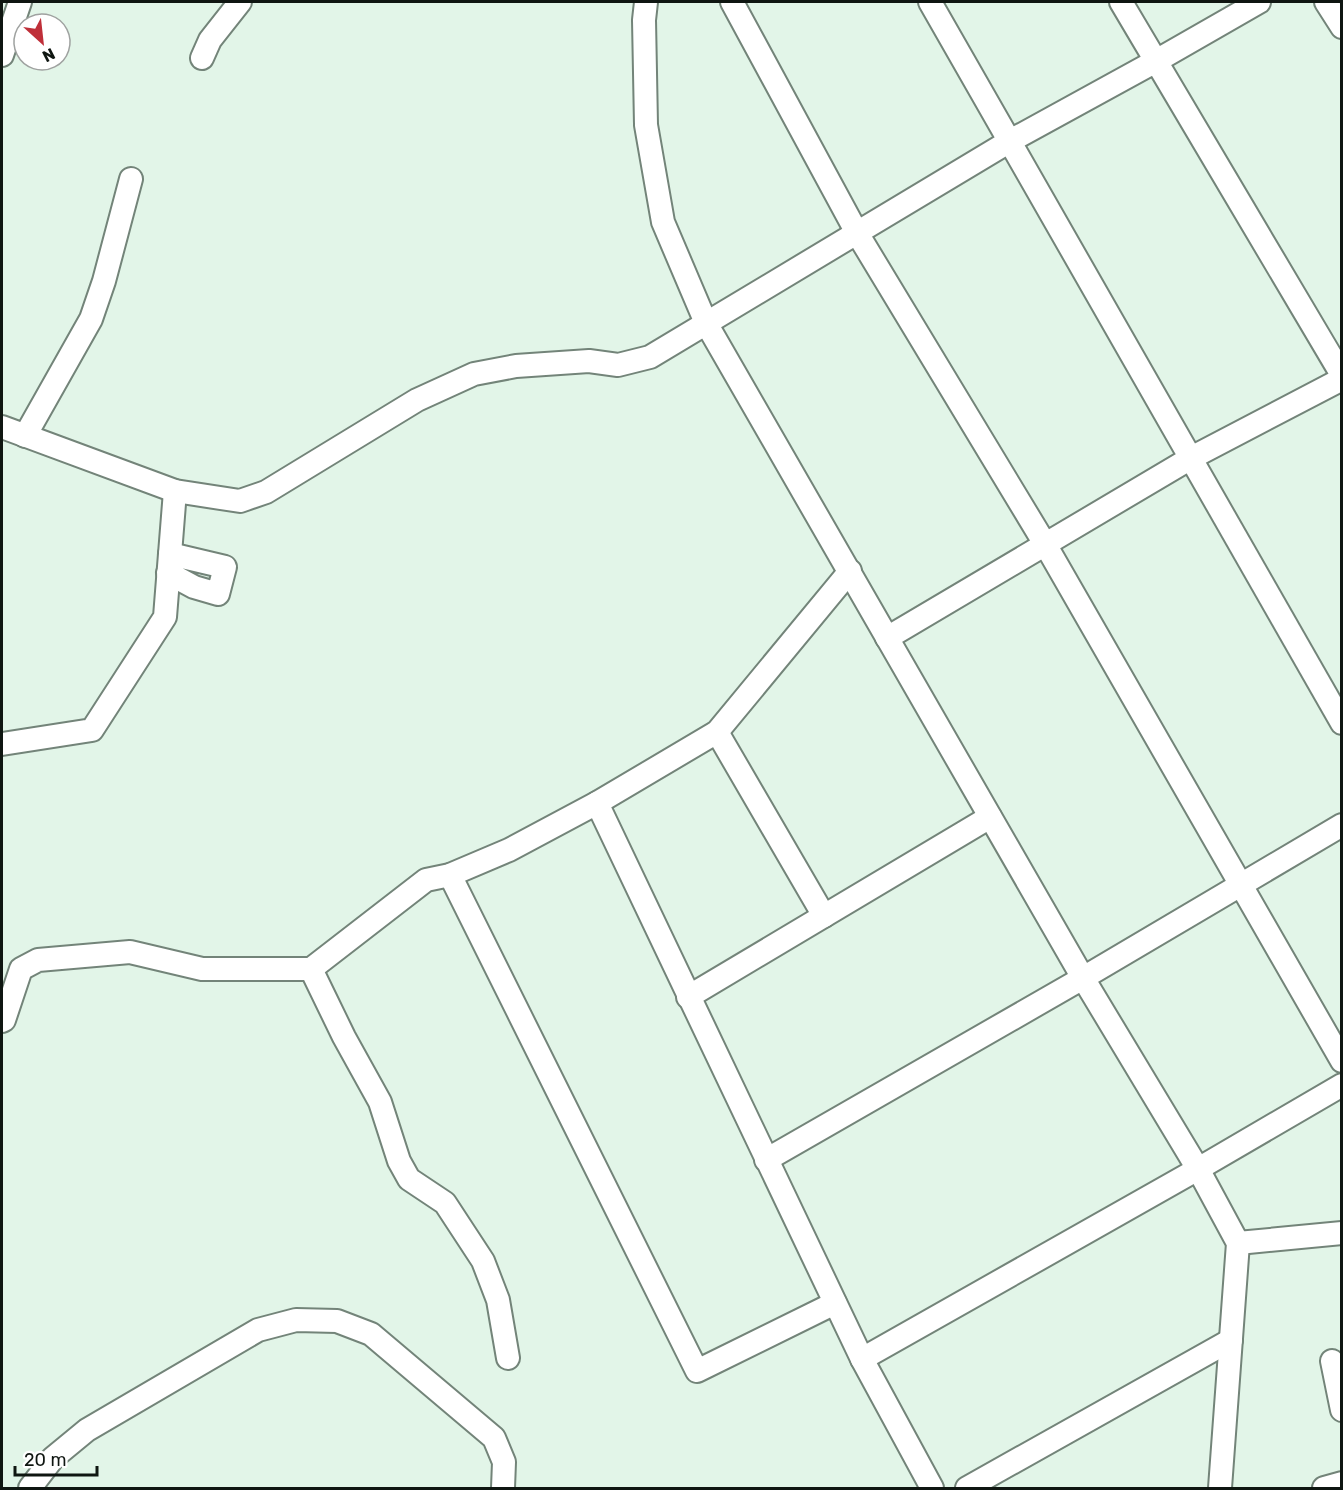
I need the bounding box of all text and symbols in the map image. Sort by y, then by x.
north arrow [12,12,72,72]
text: N [39,44,58,66]
scale bar [15,1439,98,1477]
text: 20 m [24,1449,66,1471]

